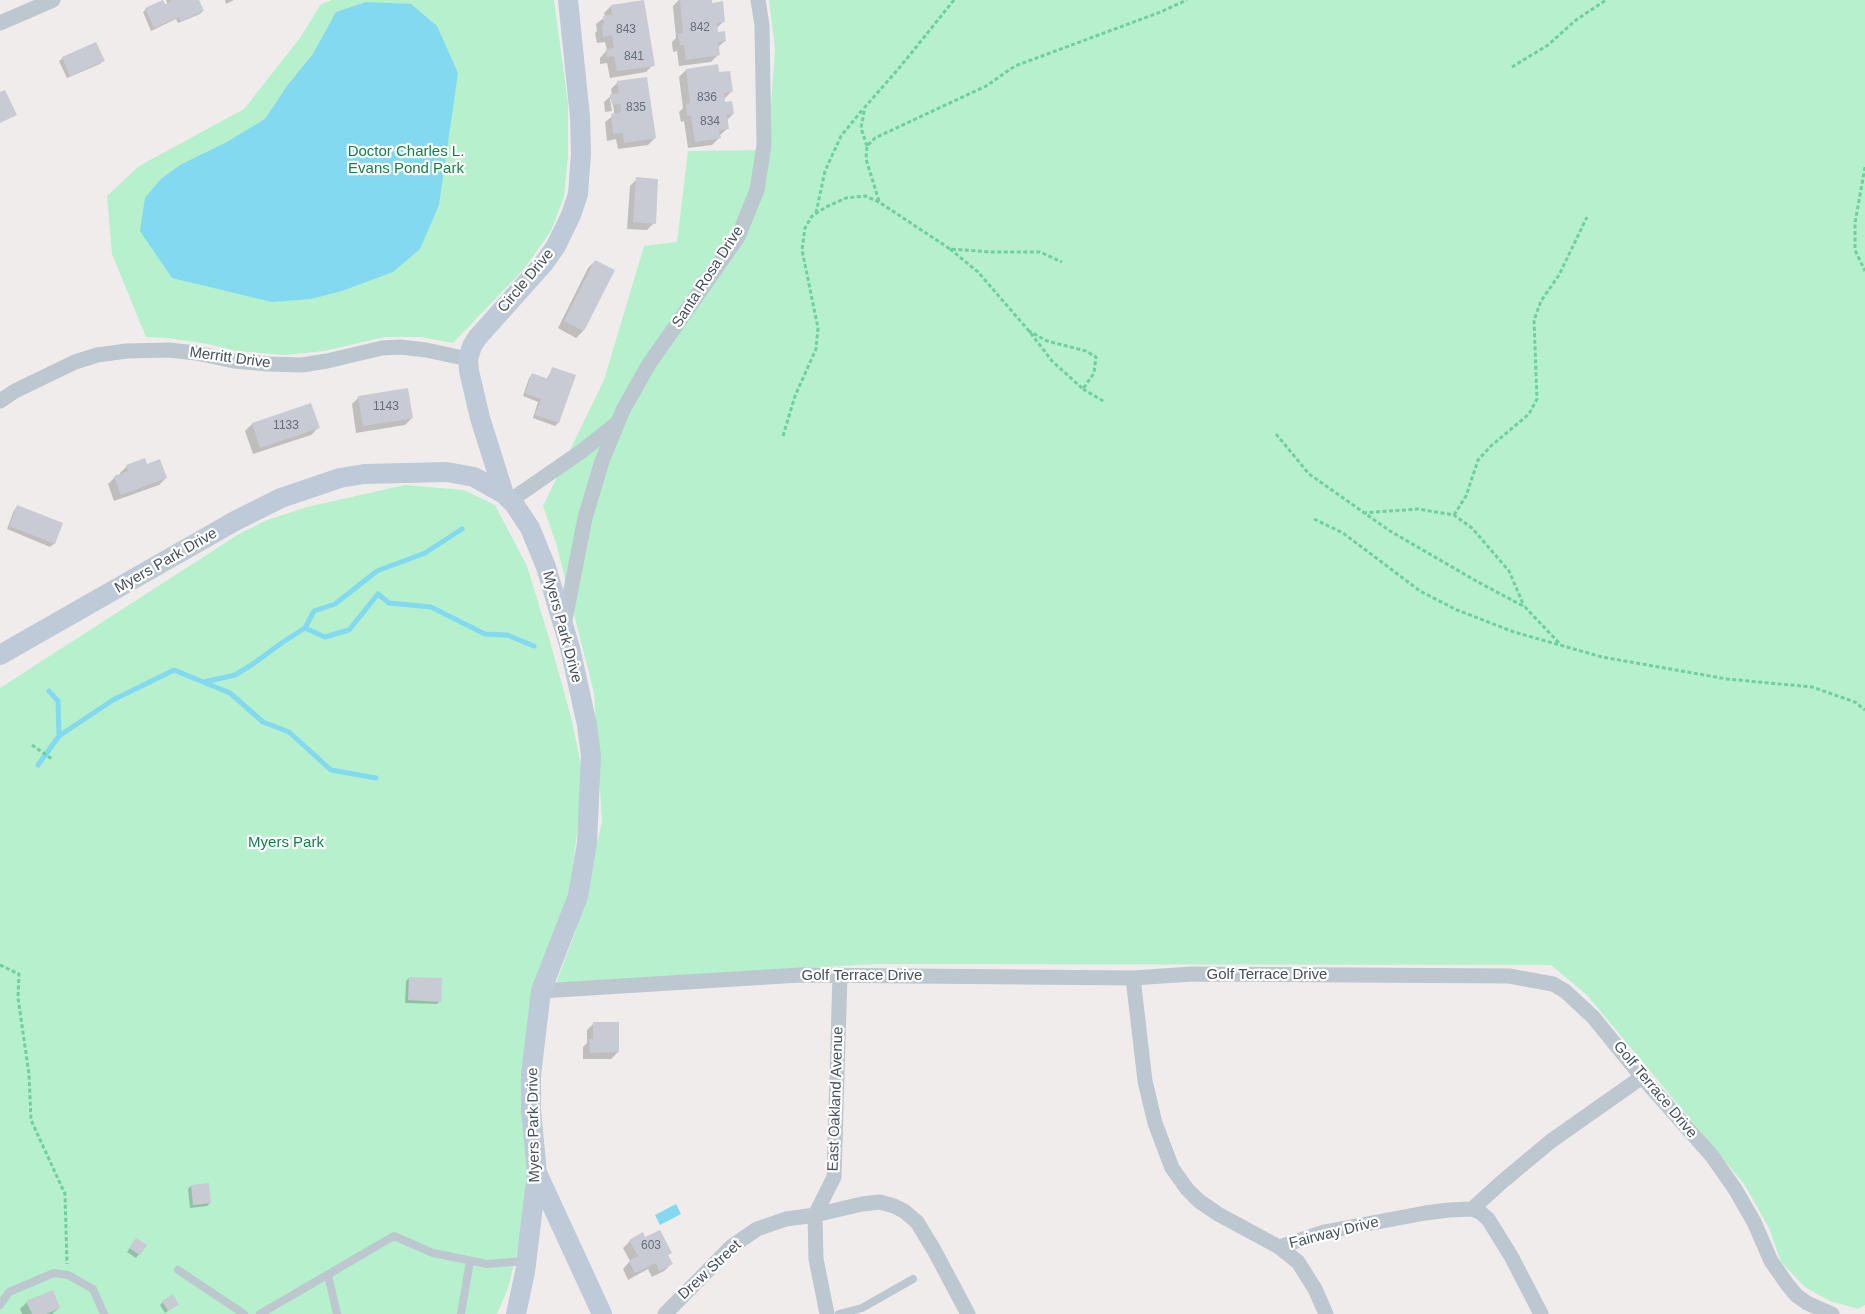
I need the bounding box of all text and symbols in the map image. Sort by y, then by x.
house number: 842 [690,21,710,35]
house number: 843 [616,23,636,37]
house number: 841 [624,50,644,64]
house number: 836 [697,91,717,105]
house number: 835 [626,101,646,115]
house number: 834 [700,115,720,129]
park label: Doctor Charles L. Evans Pond Park [348,143,464,178]
street label: Santa Rosa Drive [668,223,748,331]
street label: Circle Drive [494,246,558,316]
street label: Merritt Drive [188,343,272,373]
house number: 1143 [373,400,399,414]
house number: 1133 [273,419,299,433]
street label: Myers Park Drive [112,524,220,598]
street label: Myers Park Drive [538,569,586,685]
park label: Myers Park [248,834,324,852]
street label: Golf Terrace Drive [1207,966,1327,984]
street label: Golf Terrace Drive [802,967,922,985]
street label: East Oakland Avenue [824,1026,848,1172]
street label: Golf Terrace Drive [1609,1038,1701,1142]
street label: Myers Park Drive [524,1067,544,1183]
street label: Fairway Drive [1287,1213,1381,1253]
street label: Drew Street [675,1236,745,1304]
house number: 603 [641,1239,661,1253]

